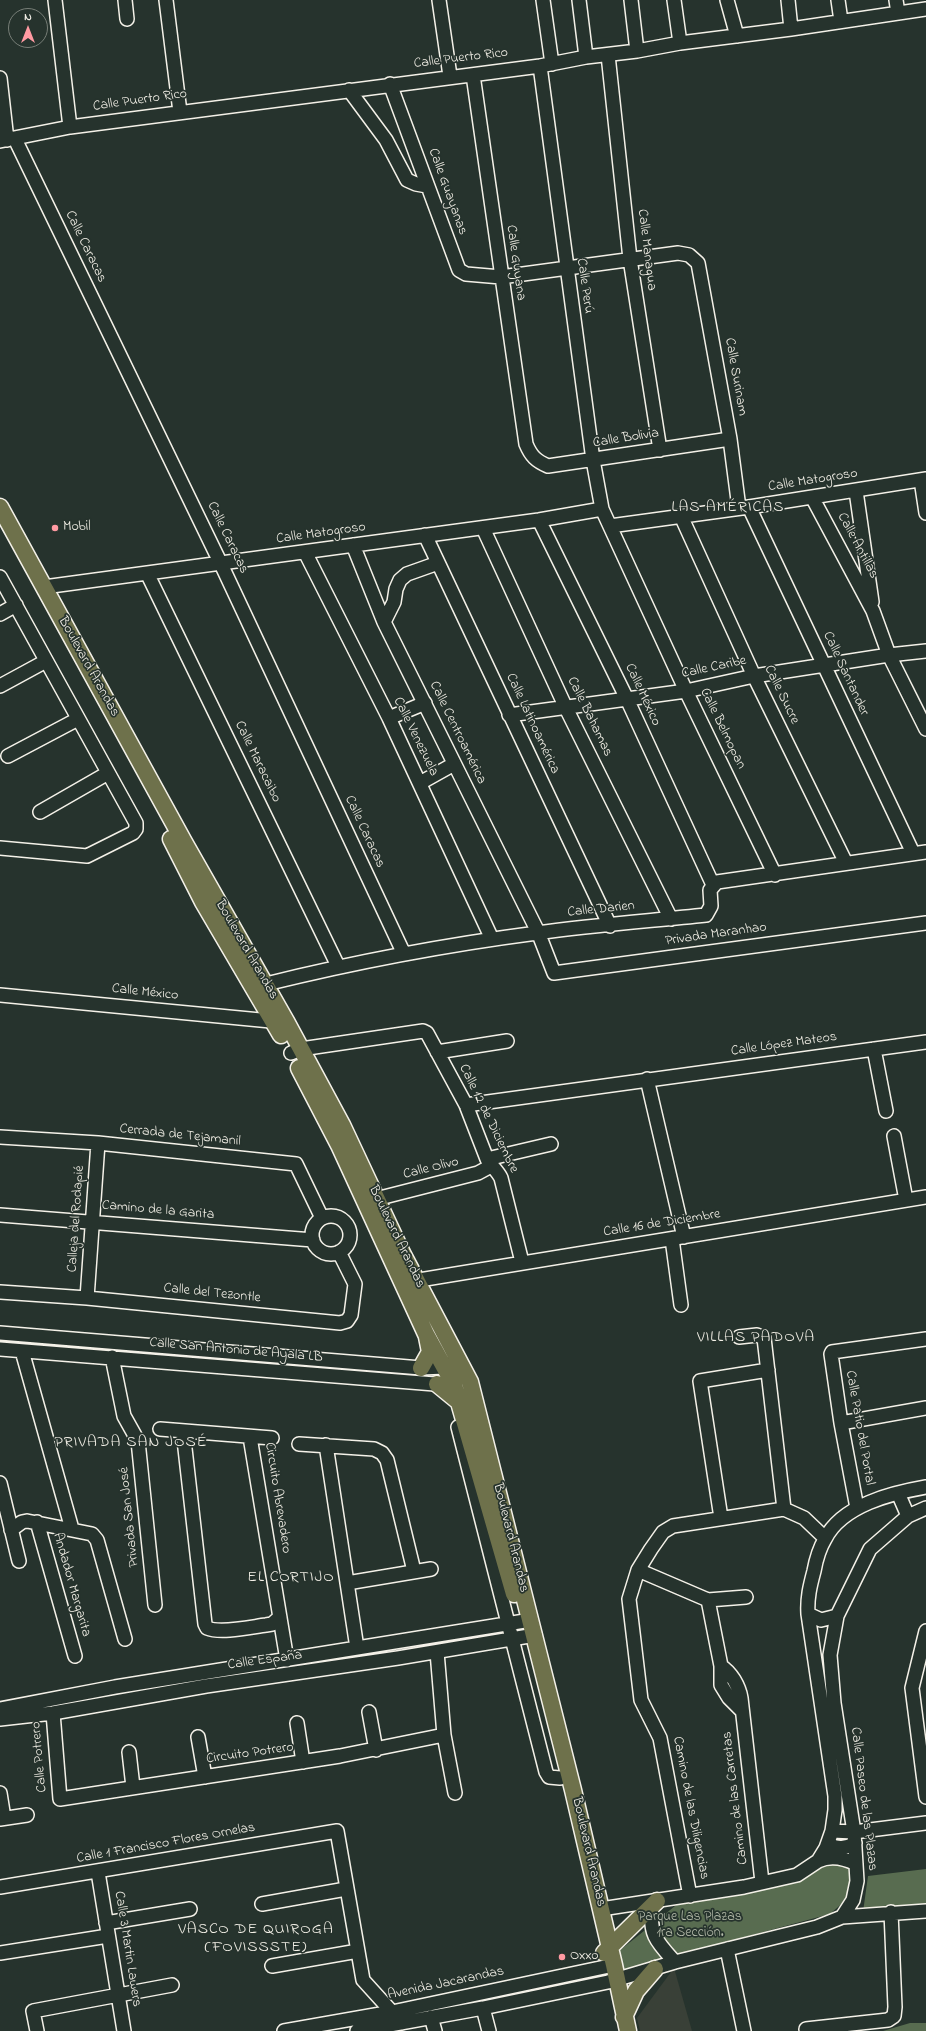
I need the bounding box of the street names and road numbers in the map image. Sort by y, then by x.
street label: Calle Puerto Rico [413,45,509,73]
street label: Calle Puerto Rico [92,86,188,116]
street label: Calle Guayanas [424,146,470,238]
street label: Calle Caracas [60,208,110,286]
street label: Calle Managua [633,208,659,292]
street label: Calle Guyana [501,224,529,302]
street label: Calle Perú [572,257,596,315]
street label: Calle Surinam [720,337,750,417]
street label: Calle Bolivia [592,426,660,452]
street label: Calle Matogroso [767,466,859,496]
street label: Calle Caracas [202,499,252,577]
street label: Calle Antillas [833,510,881,582]
street label: Calle Matogroso [275,519,367,549]
street label: Boulevard Arandas [54,614,122,720]
street label: Calle Santander [818,629,872,719]
street label: Calle Caribe [680,653,748,683]
street label: Calle México [620,661,664,729]
street label: Calle Sucre [760,663,802,727]
street label: Calle Latinoamérica [501,671,563,777]
street label: Calle Bahamas [562,674,616,760]
street label: Calle Centroamérica [425,679,489,787]
street label: Calle Belmopan [695,686,749,772]
street label: Calle Venezuela [389,695,441,779]
street label: Calle Maracaibo [230,718,284,806]
street label: Calle Caracas [340,793,388,871]
street label: Boulevard Arandas [211,897,281,1003]
street label: Calle Darien [567,898,635,922]
street label: Privada Maranhao [664,920,768,950]
street label: Calle México [111,981,179,1005]
street label: Calle López Mateos [730,1029,838,1061]
street label: Calle 12 de Diciembre [454,1062,522,1176]
street label: Cerrada de Tejamanil [119,1121,241,1151]
street label: Calle Olivo [402,1154,460,1184]
street label: Calleja del Rodapié [65,1165,89,1273]
street label: Boulevard Arandas [364,1183,428,1291]
street label: Camino de la Garita [101,1198,215,1224]
street label: Calle 16 de Diciembre [602,1206,722,1242]
street label: Calle del Tezontle [163,1281,261,1307]
street label: Calle San Antonio de Ayala LB [149,1335,323,1367]
street label: Calle Patio del Portal [841,1369,877,1487]
street label: Circuito Abrevadero [260,1441,294,1555]
street label: Privada San José [116,1466,144,1568]
street label: Boulevard Arandas [488,1482,532,1594]
street label: Andador Margarita [48,1531,94,1639]
street label: Calle España [227,1647,303,1675]
street label: Calle Potrero [29,1721,51,1793]
street label: Calle Paseo de las Plazas [846,1726,880,1872]
street label: Camino de las Carretas [719,1730,753,1866]
street label: Camino de las Diligencias [668,1735,712,1881]
street label: Circuito Potrero [205,1740,295,1768]
street label: Boulevard Arandas [567,1796,609,1908]
street label: Calle 1 Francisco Flores Ornelas [75,1820,257,1868]
street label: Calle 3 Martin Lawers [110,1890,144,2008]
street label: Avenida Jacarandas [386,1963,506,2005]

